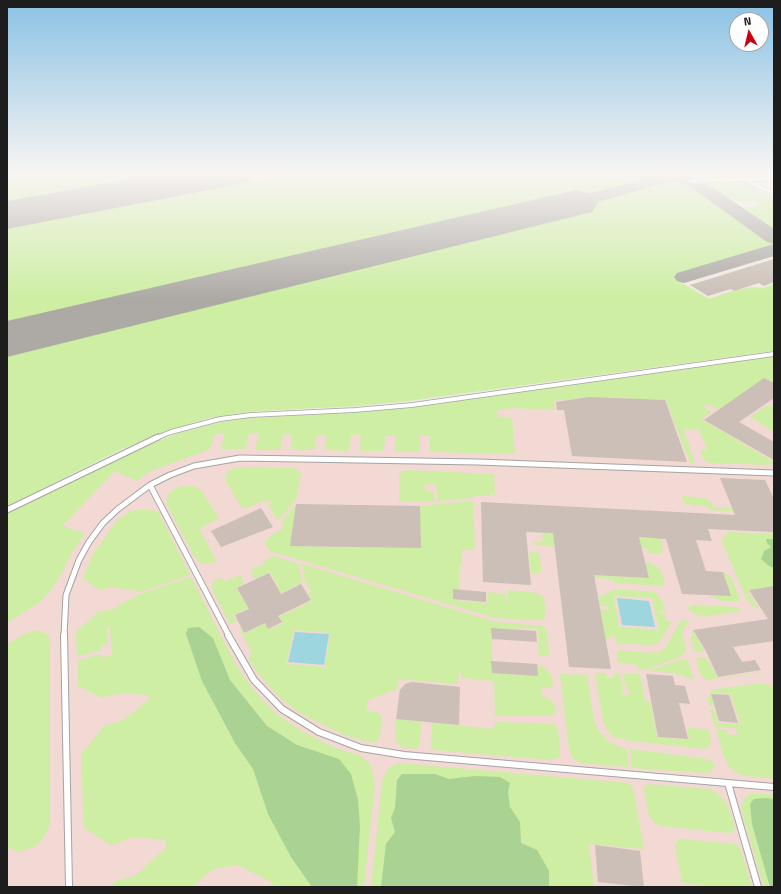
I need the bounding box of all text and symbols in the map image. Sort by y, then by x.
north arrow [729,12,769,52]
text: N [743,13,752,30]

